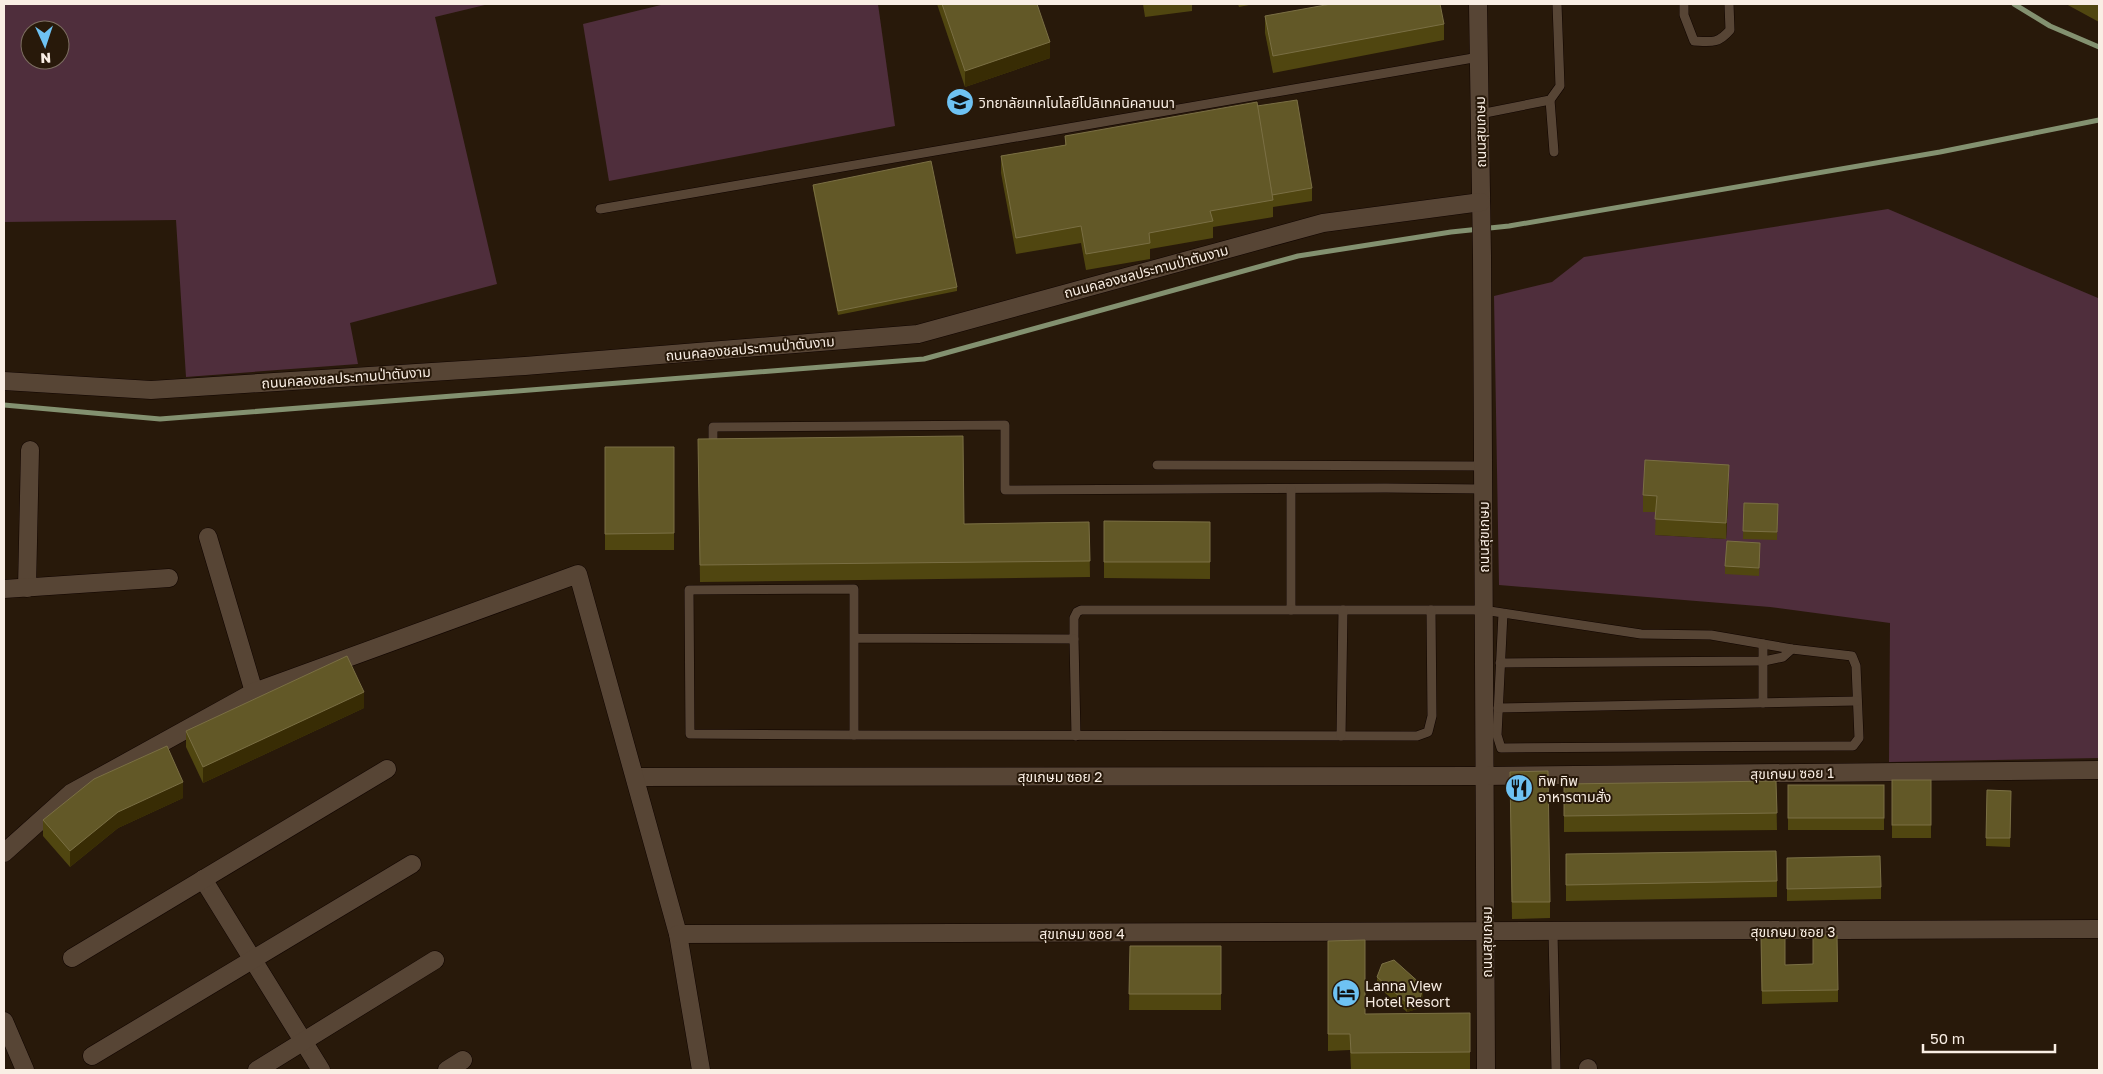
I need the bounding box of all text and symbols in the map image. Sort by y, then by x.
north arrow [20,20,70,70]
text: N [40,50,51,67]
school or university icon: วิทยาลัยเทคโนโลยีโปลิเทคนิคลานนา [945,87,975,117]
place label: วิทยาลัยเทคโนโลยีโปลิเทคนิคลานนา [978,94,1175,111]
street label: ถนนสุขเกษม [1471,96,1490,168]
street label: ถนนคลองชลประทานป่าตันงาม [1062,241,1230,301]
street label: ถนนคลองชลประทานป่าตันงาม [665,332,835,364]
street label: ถนนคลองชลประทานป่าตันงาม [261,363,431,391]
street label: ถนนสุขเกษม [1475,501,1493,573]
street label: สุขเกษม ซอย 1 [1750,764,1834,783]
street label: สุขเกษม ซอย 2 [1017,768,1103,786]
place label: ทิพ ทิพ อาหารตามสั่ง [1538,772,1611,805]
restaurant icon: ทิพ ทิพ อาหารตามสั่ง [1504,773,1534,803]
street label: ถนนสุขเกษม [1478,906,1496,978]
street label: สุขเกษม ซอย 3 [1750,923,1836,941]
street label: สุขเกษม ซอย 4 [1039,925,1125,943]
place label: Lanna View Hotel Resort [1365,977,1450,1010]
hotel icon: Lanna View Hotel Resort [1331,978,1361,1008]
scale bar [1923,1022,2056,1054]
text: 50 m [1930,1029,1965,1047]

